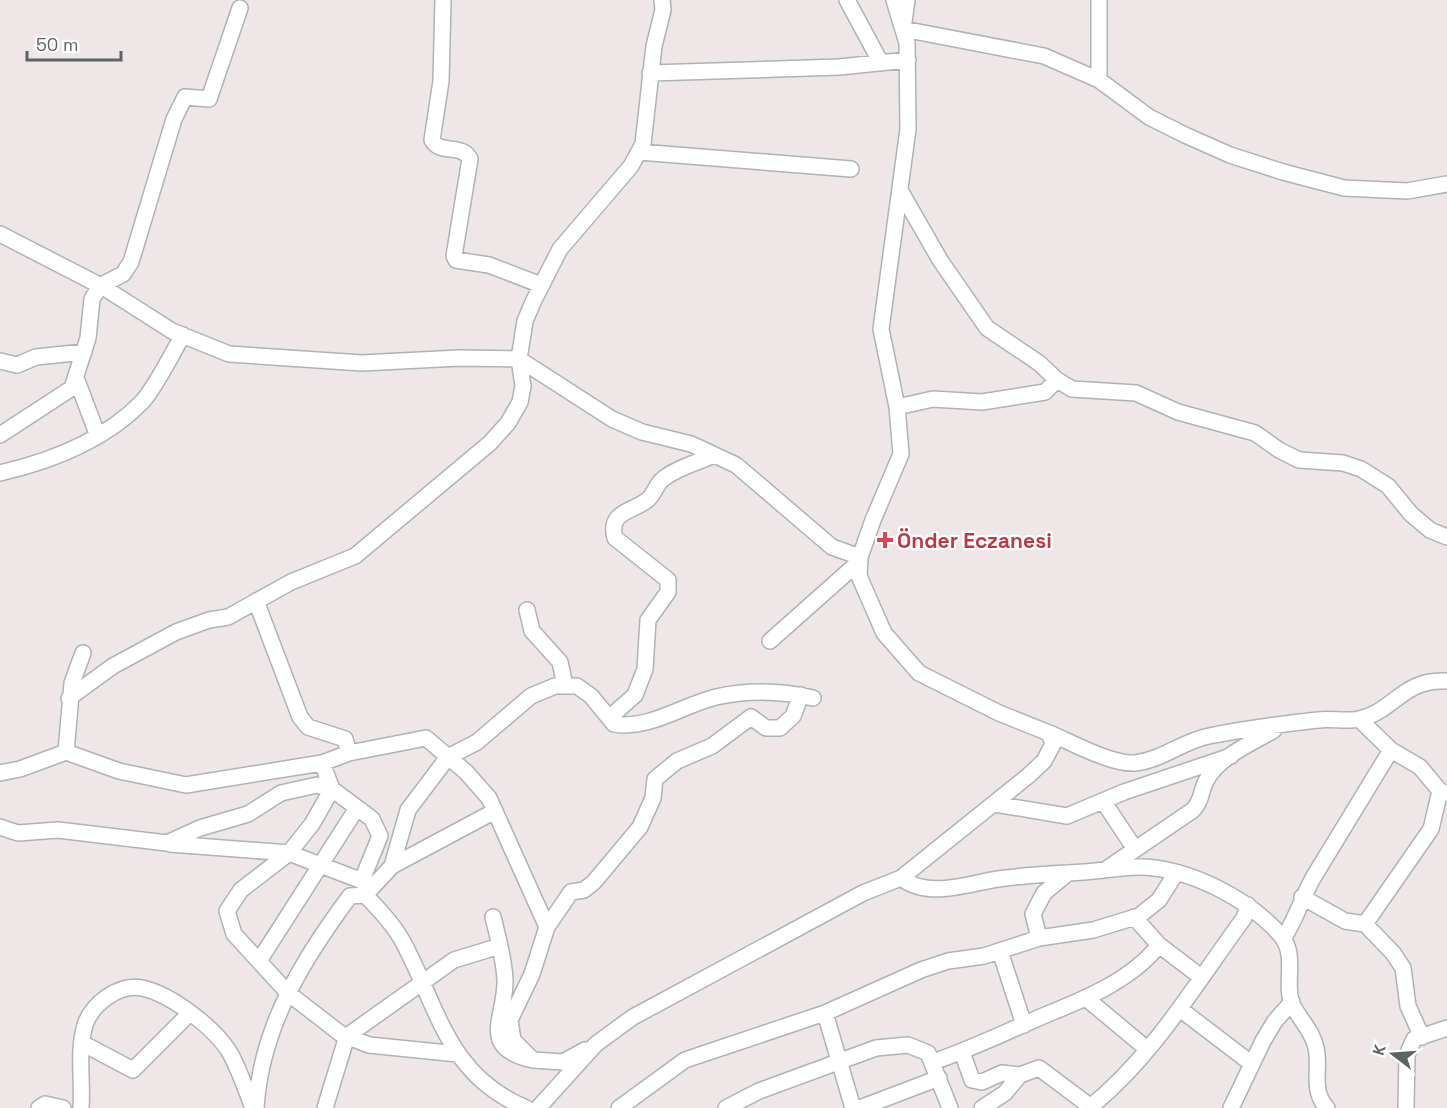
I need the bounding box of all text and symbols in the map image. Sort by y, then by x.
scale bar [27,24,122,62]
text: 50 m [36,33,78,56]
place label: Önder Eczanesi [897,527,1052,554]
marker: Önder Eczanesi [878,533,892,547]
north arrow [1363,1024,1423,1084]
text: K [1368,1042,1391,1058]

